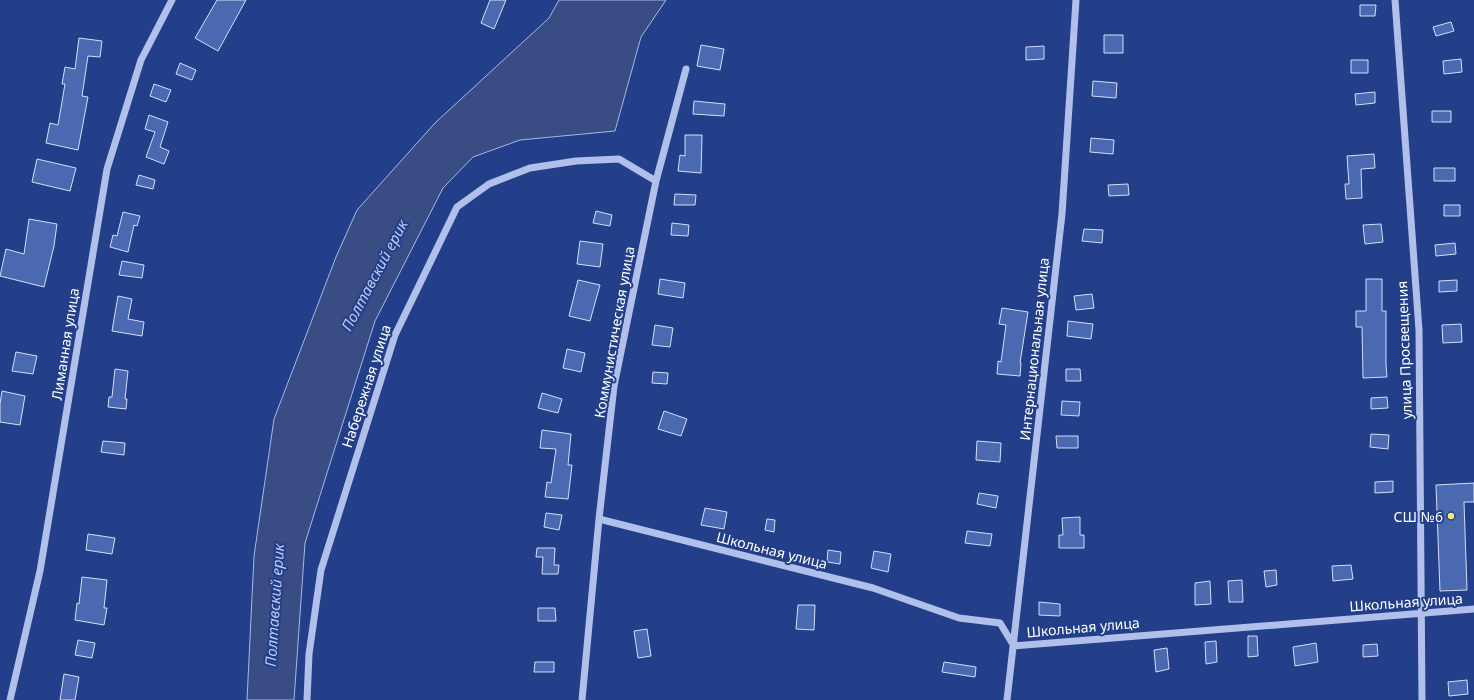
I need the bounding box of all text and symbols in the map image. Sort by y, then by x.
water label: Полтавский ерик [336,215,412,334]
street label: Коммунистическая улица [590,245,638,419]
street label: Интернациональная улица [1015,257,1053,441]
street label: улица Просвещения [1392,280,1416,420]
street label: Лиманная улица [47,287,83,401]
street label: Набережная улица [337,322,395,450]
place label: СШ №6 [1394,507,1443,526]
marker: СШ №6 [1446,511,1456,521]
street label: Школьная улица [715,527,829,573]
water label: Полтавский ерик [260,541,288,667]
street label: Школьная улица [1349,589,1463,615]
street label: Школьная улица [1026,613,1140,641]

